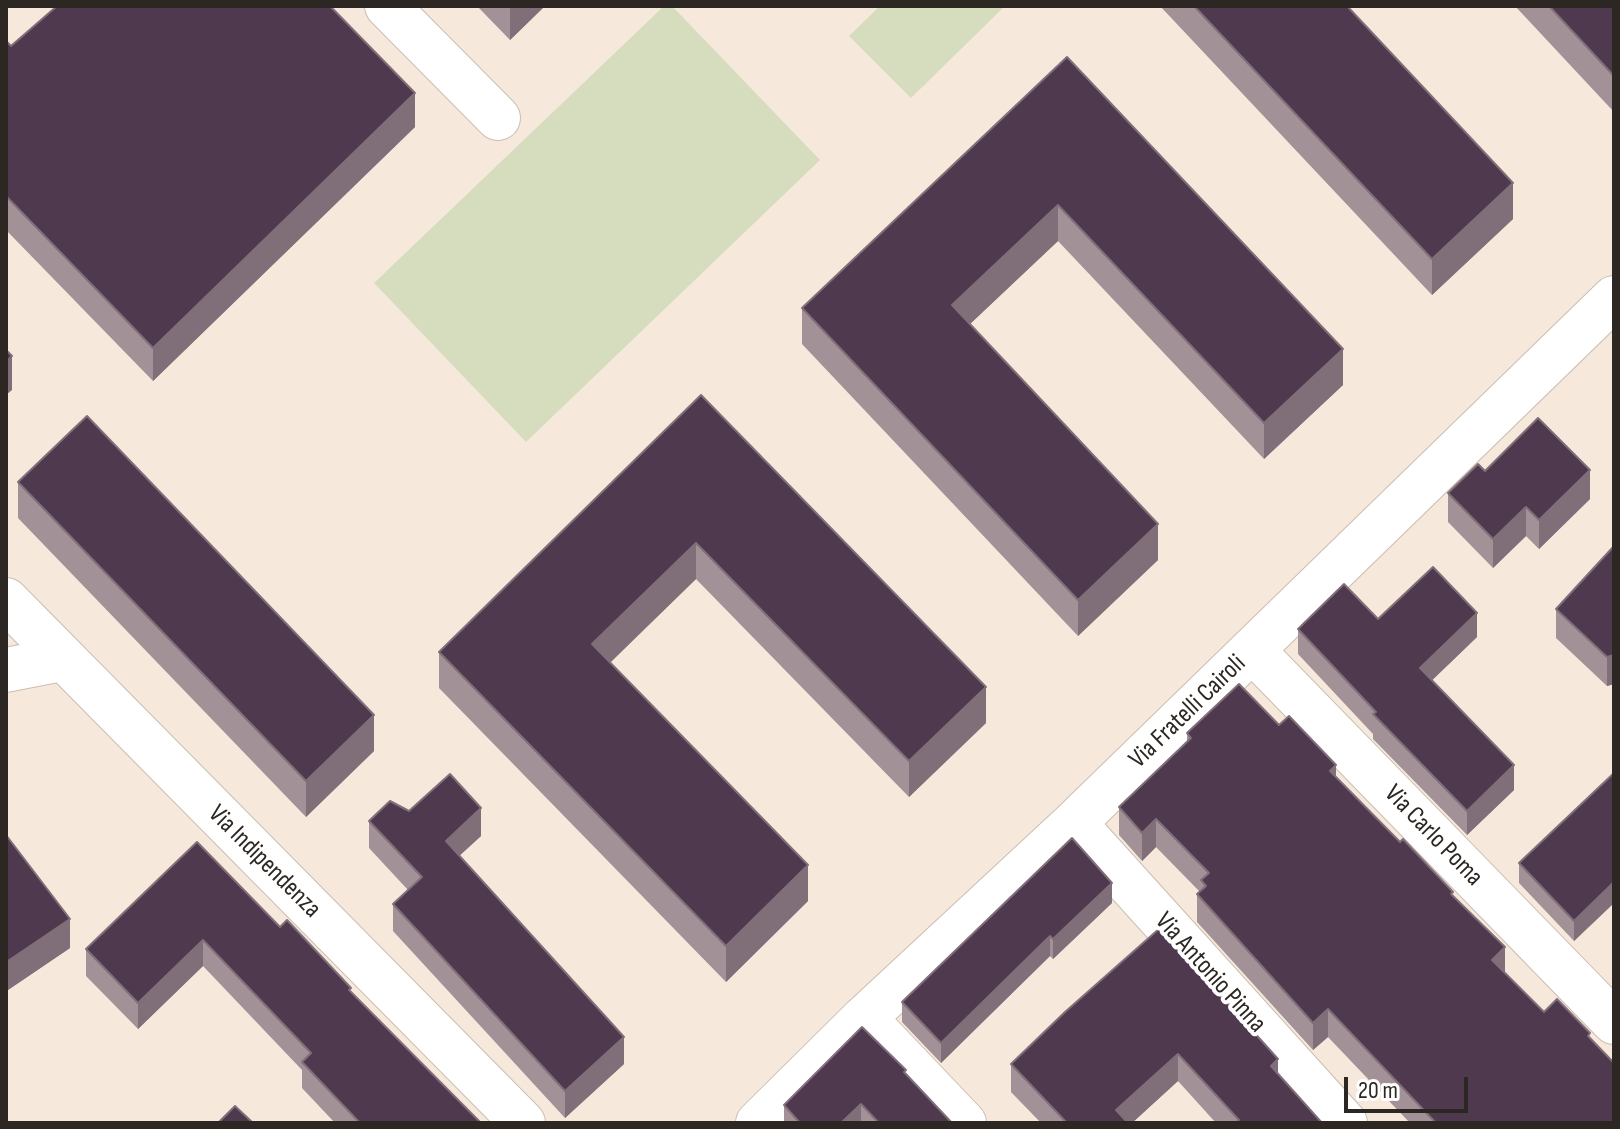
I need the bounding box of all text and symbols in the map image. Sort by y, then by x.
street label: Via Fratelli Cairoli [1123,649,1253,775]
street label: Via Carlo Poma [1377,779,1489,893]
street label: Via Indipendenza [201,799,327,925]
street label: Via Antonio Pinna [1148,906,1272,1040]
scale bar [1348,1061,1472,1111]
text: 20 m [1358,1076,1398,1105]

